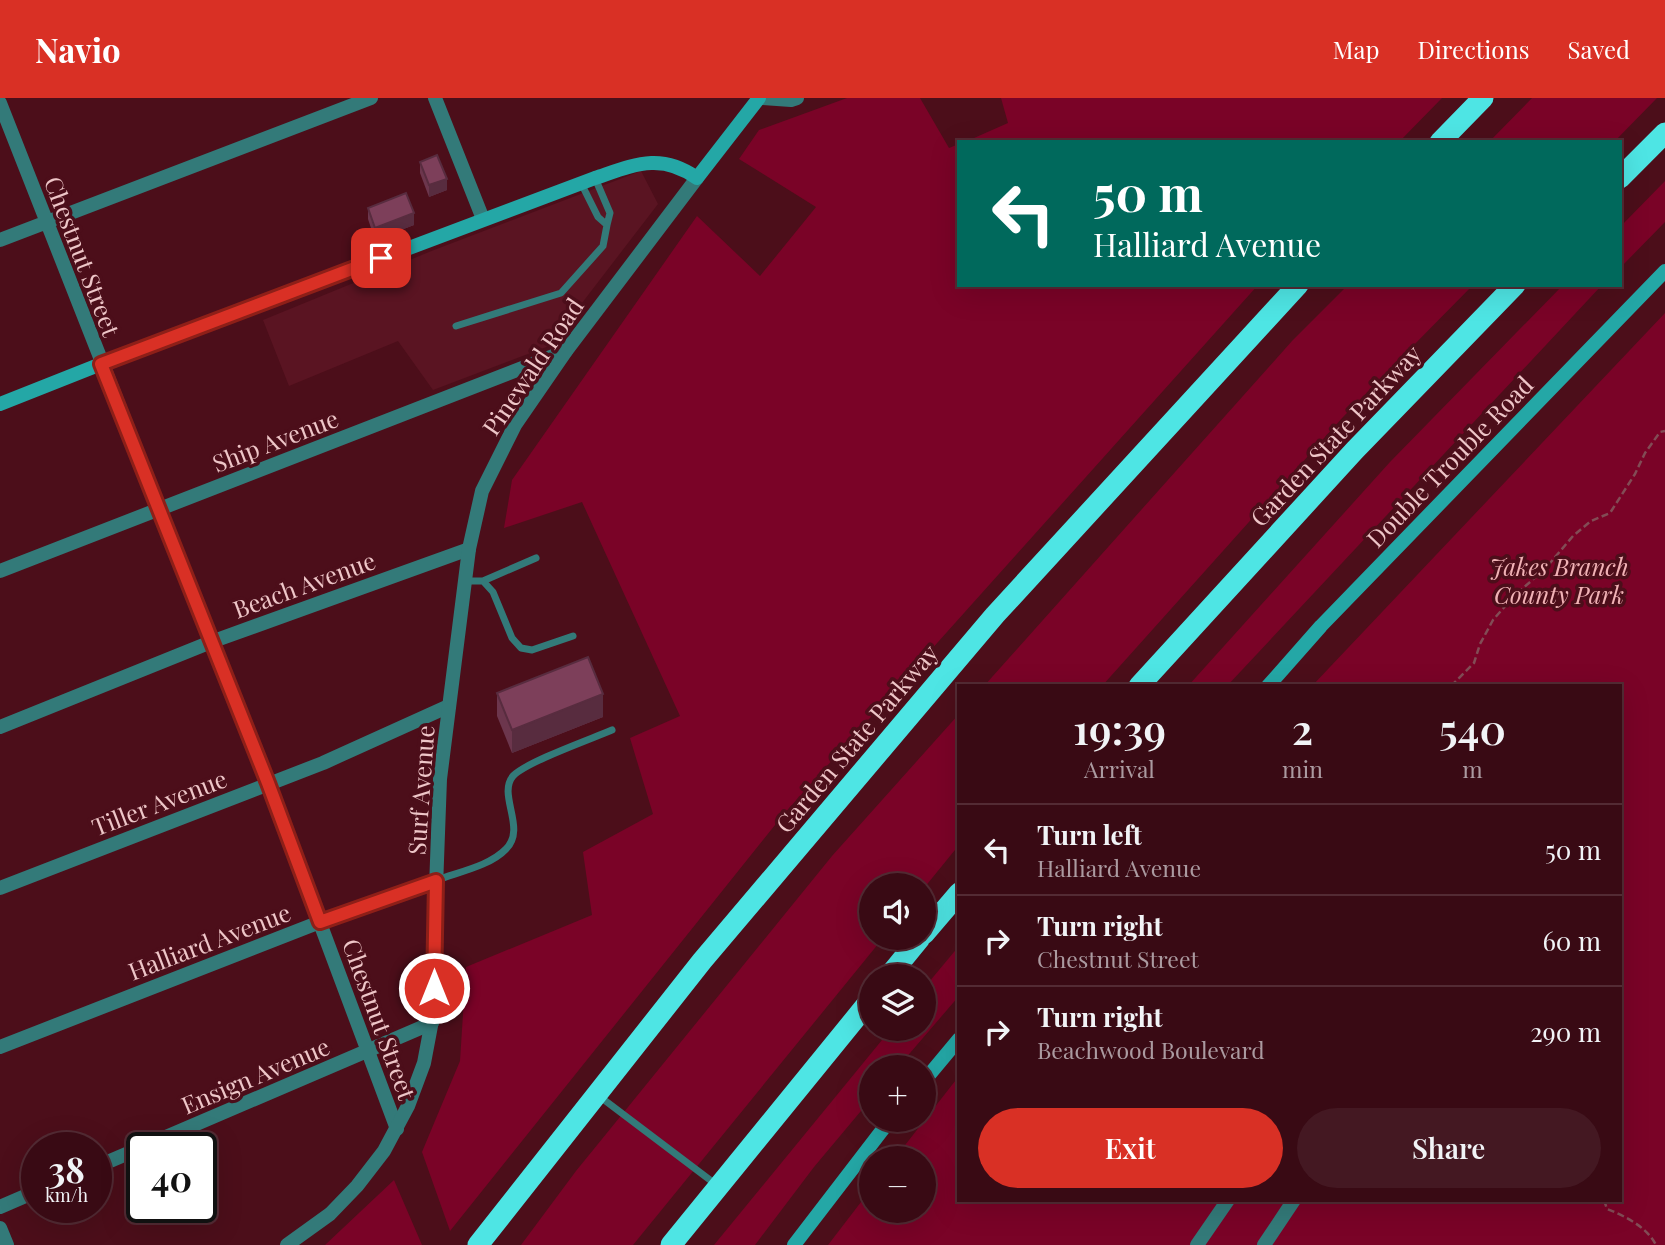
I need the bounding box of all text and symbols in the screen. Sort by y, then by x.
text: Navio [35,27,121,71]
text: Map [1333,33,1379,65]
text: Directions [1417,33,1530,65]
text: Saved [1568,33,1630,65]
text: 50 m [1093,159,1203,224]
icon: left [978,168,1069,259]
street label: Chestnut Street [38,171,128,341]
text: Halliard Avenue [1093,222,1321,265]
pin [351,228,411,288]
icon: arrive [362,239,400,277]
street label: Pinewald Road [474,291,590,441]
street label: Garden State Parkway [1243,337,1427,533]
street label: Double Trouble Road [1359,368,1539,554]
street label: Ship Avenue [207,401,343,479]
street label: Beach Avenue [228,543,380,625]
park label: Jakes Branch County Park [1489,550,1629,610]
street label: Garden State Parkway [768,637,944,839]
text: 19:39 [1073,700,1166,756]
text: 2 [1292,700,1313,756]
text: 540 [1439,700,1506,756]
street label: Surf Avenue [400,724,440,856]
text: Arrival [1084,753,1155,784]
text: min [1282,753,1323,784]
text: m [1462,753,1483,784]
street label: Tiller Avenue [87,762,231,842]
text: Turn left [1037,817,1142,852]
icon: left [978,831,1016,869]
text: 50 m [1545,832,1601,867]
text: Halliard Avenue [1037,852,1201,883]
map controls [859,873,936,1223]
button: sound [859,873,936,950]
street label: Halliard Avenue [123,895,295,987]
text: Turn right [1037,908,1163,943]
icon: right [978,922,1016,960]
text: 60 m [1542,923,1601,958]
street label: Chestnut Street [336,934,424,1104]
text: Chestnut Street [1037,943,1199,974]
position arrow [397,951,471,1025]
button: layers [859,964,936,1041]
text: Turn right [1037,999,1163,1034]
icon: right [978,1013,1016,1051]
text: 290 m [1530,1014,1601,1049]
street label: Ensign Avenue [176,1029,334,1121]
text: Beachwood Boulevard [1037,1034,1265,1065]
button: + [859,1055,936,1132]
button: Exit [978,1108,1283,1188]
button: Share [1297,1108,1601,1188]
speed limit sign: 40 [126,1132,217,1223]
text: 38 [48,1145,85,1192]
button: − [859,1146,936,1223]
text: km/h [45,1183,88,1207]

